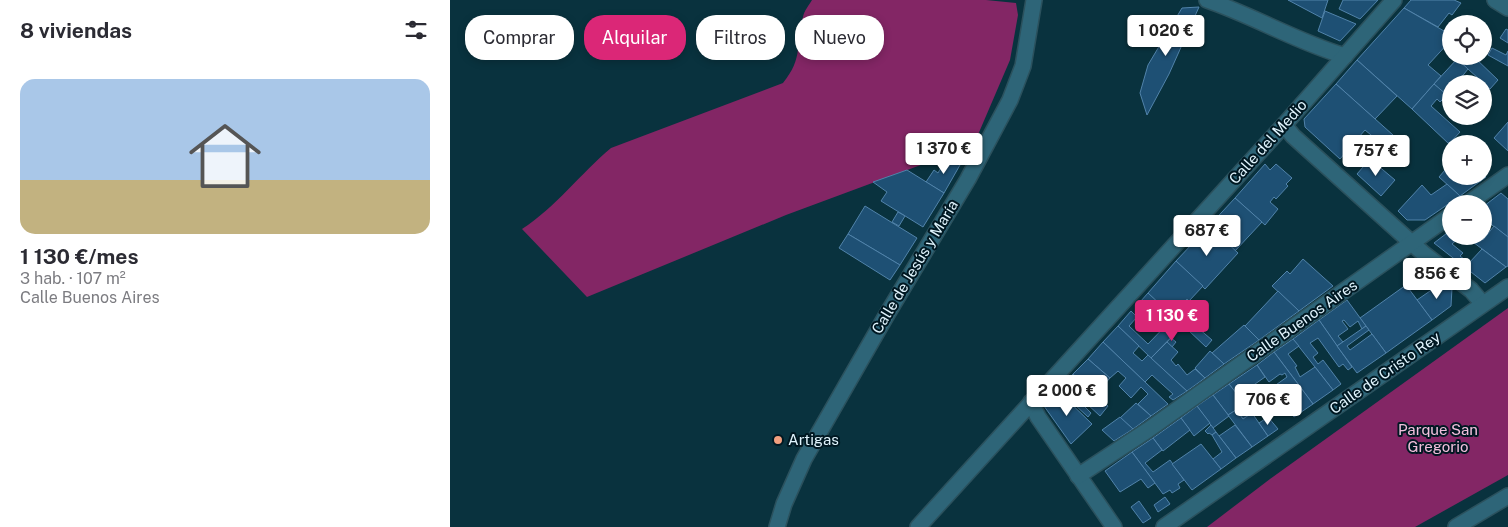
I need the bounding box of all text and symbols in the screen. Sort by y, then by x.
chip: Comprar [465,15,574,60]
chip: Alquilar [584,15,686,60]
chip: Filtros [696,15,785,60]
chip: Nuevo [795,15,884,60]
pin: 1 020 € [1120,15,1212,57]
map controls [1442,15,1492,245]
button: locate [1442,15,1492,65]
icon: filters [402,16,430,44]
text: 8 viviendas [20,18,132,43]
text: 1 020 € [1138,21,1194,40]
button: layers [1442,75,1492,125]
street label: Calle del Medio [1225,96,1310,187]
icon: home [180,111,270,201]
pin: 1 370 € [898,132,990,175]
pin: 757 € [1341,134,1411,177]
button: + [1442,135,1492,185]
text: 1 370 € [916,139,972,158]
text: 757 € [1354,141,1398,160]
button: − [1442,195,1492,245]
street label: Calle de Jesús y María [868,197,961,336]
pin: 687 € [1172,214,1242,257]
text: 687 € [1184,221,1230,240]
text: 1 130 €/mes [20,244,139,269]
pin: 856 € [1402,258,1472,300]
text: 856 € [1414,264,1460,283]
text: 3 hab. · 107 m² [20,269,126,288]
street label: Calle Buenos Aires [1243,276,1360,365]
text: Calle Buenos Aires [20,288,160,307]
pin: 1 130 € [1126,300,1218,342]
text: 1 130 € [1146,306,1198,325]
street label: Calle de Cristo Rey [1326,328,1443,417]
pin: 2 000 € [1021,374,1113,417]
text: 2 000 € [1038,381,1096,400]
pin: 706 € [1233,384,1303,426]
text: 706 € [1246,390,1290,409]
park label: Parque San Gregorio [1398,421,1478,455]
place label: Artigas [788,431,839,448]
marker: Artigas [772,434,784,446]

